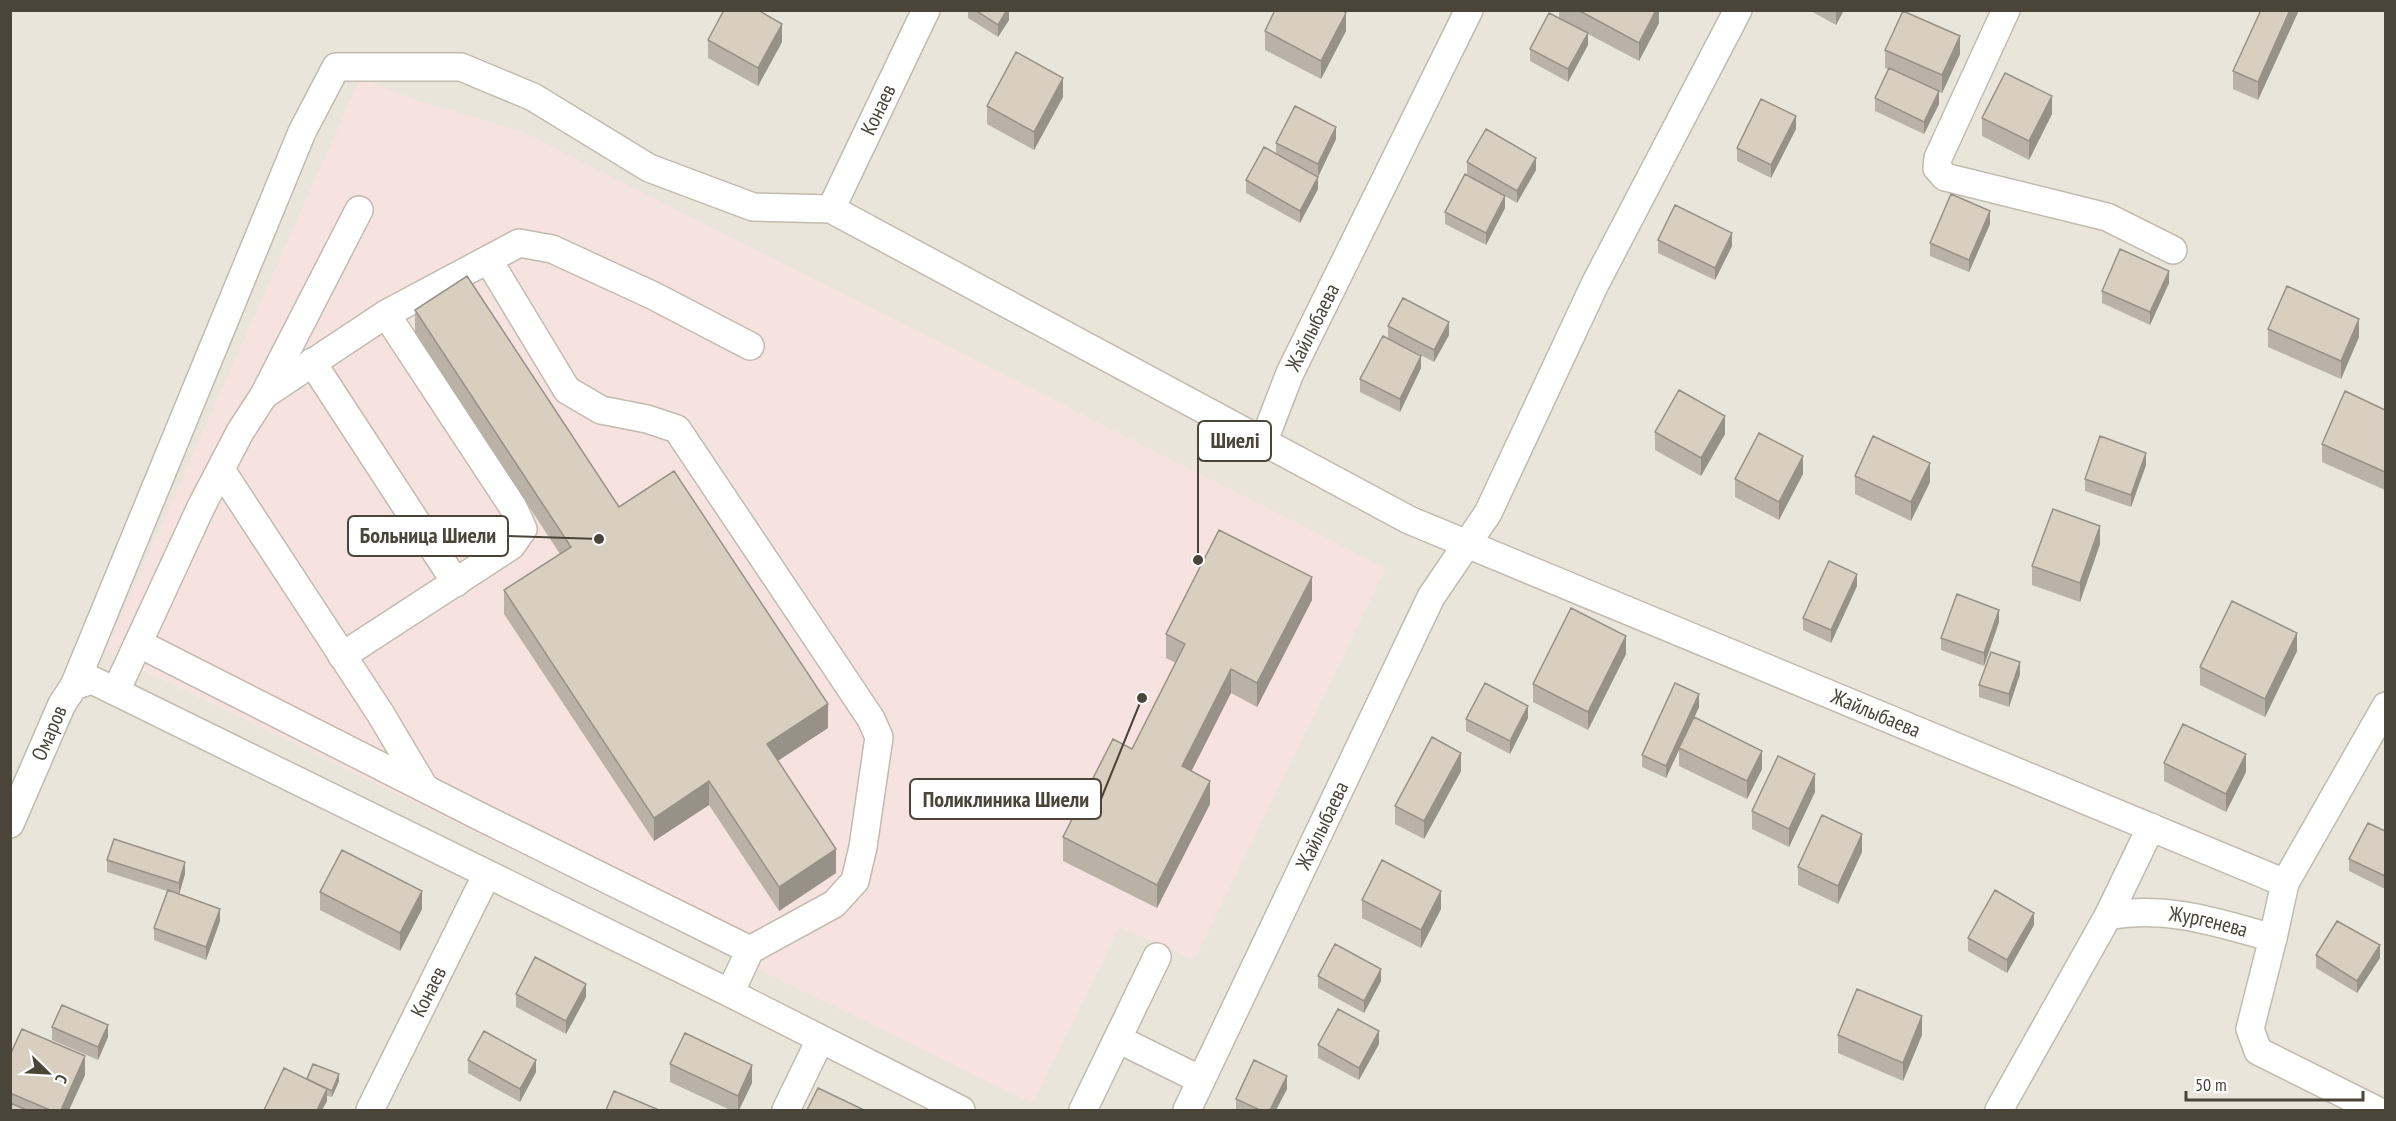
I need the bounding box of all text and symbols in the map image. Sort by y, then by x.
street label: Конаев [854,80,902,139]
street label: Жайлыбаева [1279,279,1345,376]
callout: Шиелі [1198,421,1271,461]
text: Шиелі [1210,426,1260,454]
callout: Больница Шиели [348,516,508,556]
text: Больница Шиели [360,521,496,549]
street label: Жайлыбаева [1826,682,1925,743]
street label: Омаров [25,701,73,765]
street label: Жайлыбаева [1289,777,1354,875]
callout: Поликлиника Шиели [910,779,1101,819]
text: Поликлиника Шиели [923,785,1089,813]
street label: Жургенева [2167,900,2251,943]
street label: Конаев [404,962,452,1021]
north arrow [18,1043,78,1103]
scale bar [2186,1064,2363,1102]
text: С [51,1072,72,1087]
text: 50 m [2195,1073,2227,1096]

